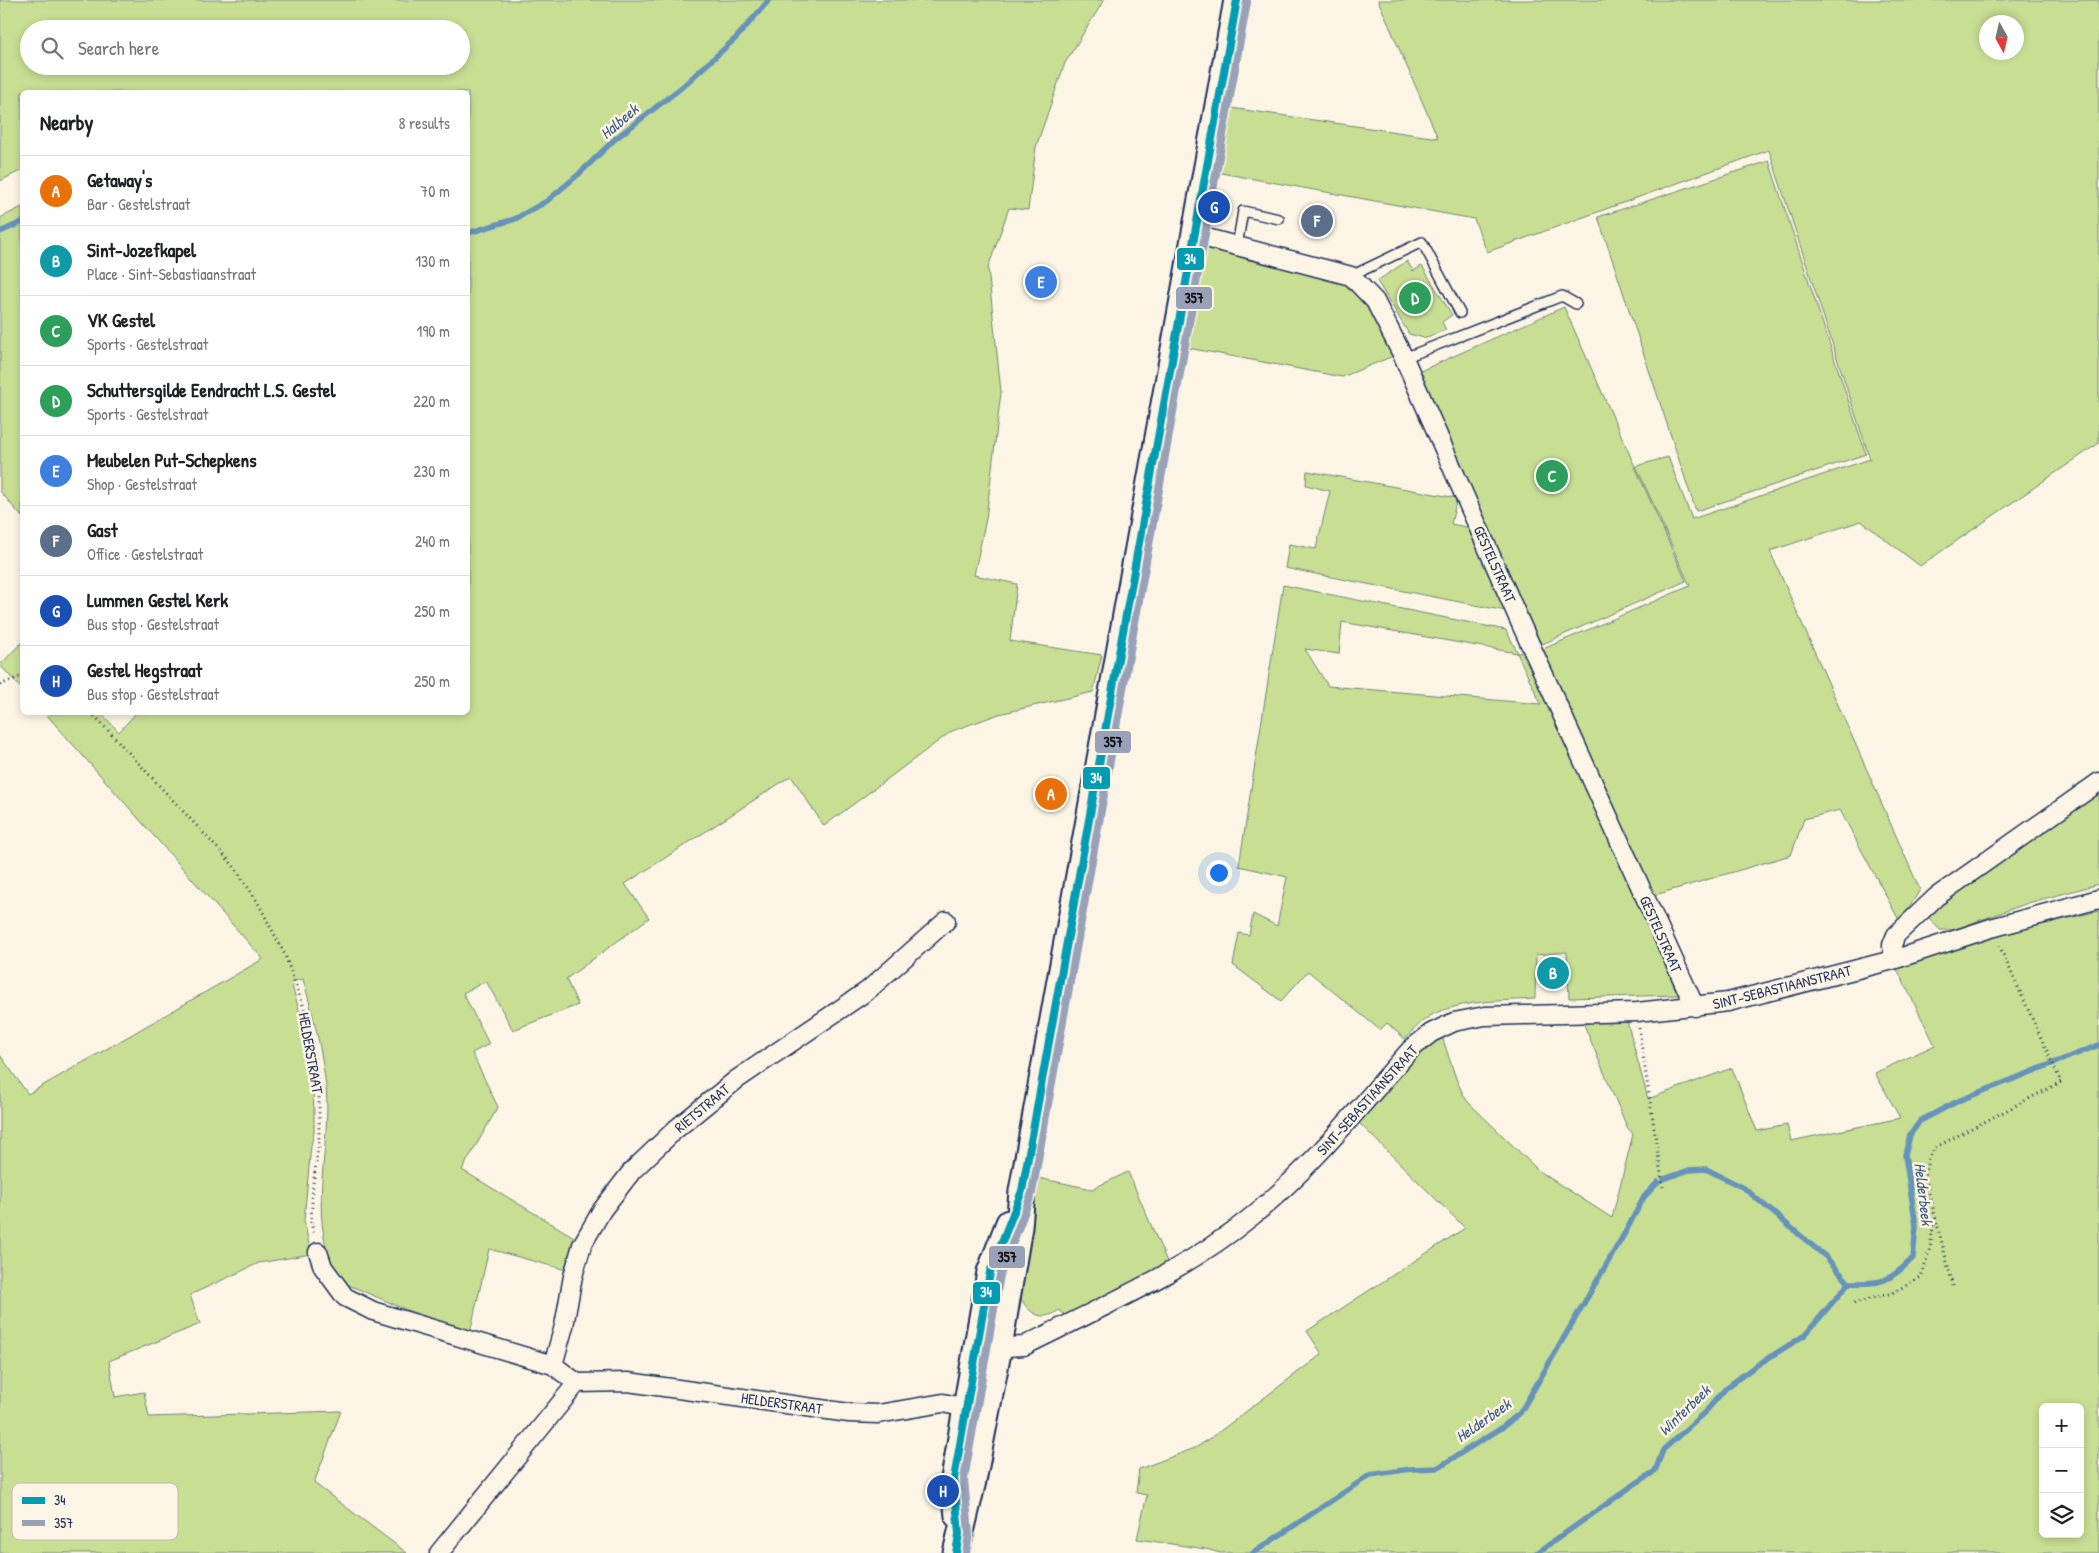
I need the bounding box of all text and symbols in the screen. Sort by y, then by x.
north arrow [1979,15,2024,60]
search box [20,20,470,75]
icon: search [38,34,66,62]
text: Search here [78,35,159,61]
water label: Halbeek [595,97,644,144]
text: Nearby [40,108,93,137]
text: 8 results [398,112,450,134]
text: Getaway's [87,167,152,193]
text: A [52,180,60,202]
text: 70 m [420,180,450,202]
pin: G [1198,188,1230,226]
text: Bar · Gestelstraat [87,193,190,215]
pin: F [1301,202,1333,240]
text: Sint-Jozefkapel [87,237,196,263]
line badge: 34 [1176,247,1205,271]
text: 34 [1184,249,1197,268]
text: B [52,250,60,272]
text: 130 m [415,250,450,272]
text: Place · Sint-Sebastiaanstraat [87,263,256,285]
pin: E [1025,263,1057,301]
pin: D [1399,279,1431,317]
line badge: 357 [1175,286,1213,310]
text: 357 [1184,288,1204,307]
text: VK Gestel [87,307,155,333]
text: C [52,320,60,342]
text: 190 m [417,320,450,342]
text: Sports · Gestelstraat [87,333,208,355]
text: Schuttersgilde Eendracht L.S. Gestel [87,377,335,403]
text: D [52,390,60,412]
text: 220 m [413,390,450,412]
text: Sports · Gestelstraat [87,403,208,425]
text: Meubelen Put-Schepkens [87,447,257,473]
pin: C [1536,457,1568,495]
text: E [52,460,60,482]
text: 230 m [414,460,450,482]
text: Shop · Gestelstraat [87,473,197,495]
text: Gast [87,517,117,543]
street label: GESTELSTRAAT [1469,522,1522,607]
text: F [53,530,59,552]
text: 240 m [415,530,450,552]
text: Office · Gestelstraat [87,543,203,565]
text: Lummen Gestel Kerk [87,587,228,613]
text: G [52,600,60,622]
text: 250 m [414,600,450,622]
text: Bus stop · Gestelstraat [87,613,219,635]
text: Gestel Hegstraat [87,657,202,683]
text: H [52,670,60,692]
text: 250 m [414,670,450,692]
text: Bus stop · Gestelstraat [87,683,219,705]
line badge: 357 [1094,730,1132,754]
text: 357 [1103,732,1123,751]
line badge: 34 [1082,766,1111,790]
text: 34 [1090,768,1103,787]
pin: A [1035,775,1067,813]
your location [1206,860,1232,886]
street label: GESTELSTRAAT [1635,892,1688,977]
pin: B [1537,954,1569,992]
street label: SINT-SEBASTIAANSTRAAT [1710,959,1855,1014]
street label: HELDERSTRAAT [294,1011,329,1096]
street label: SINT-SEBASTIAANSTRAAT [1312,1039,1423,1160]
street label: RIETSTRAAT [670,1078,735,1137]
water label: Helderbeek [1909,1161,1939,1228]
line badge: 357 [988,1245,1026,1269]
text: 357 [997,1247,1017,1266]
line badge: 34 [972,1281,1001,1305]
text: 34 [980,1282,993,1301]
water label: Winterbeek [1653,1379,1716,1440]
street label: HELDERSTRAAT [740,1387,825,1419]
water label: Helderbeek [1451,1392,1516,1447]
map controls [2039,1403,2084,1538]
button: + [2039,1403,2084,1448]
button: − [2039,1448,2084,1493]
pin: H [927,1472,959,1510]
legend [12,1483,178,1540]
text: 34 [54,1490,66,1509]
button: layers [2039,1493,2084,1538]
text: 357 [54,1513,73,1532]

